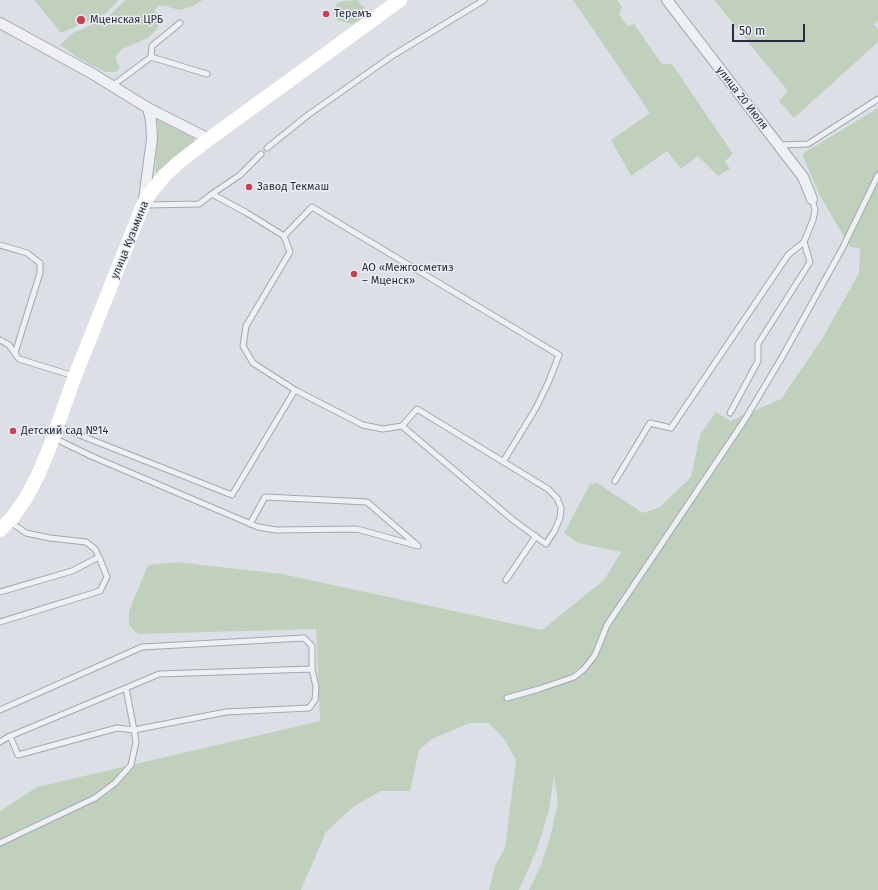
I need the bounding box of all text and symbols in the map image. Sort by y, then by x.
place label: Теремъ [334,7,371,21]
marker: Теремъ [321,9,331,19]
place label: Мценская ЦРБ [90,13,163,27]
marker: Мценская ЦРБ [75,14,87,26]
scale bar [734,16,807,42]
text: 50 m [739,24,765,38]
street label: улица 20 Июля [713,64,771,132]
place label: Завод Текмаш [257,180,329,194]
marker: Завод Текмаш [244,182,254,192]
street label: улица Кузьмина [108,199,152,281]
place label: АО «Межгосметиз – Мценск» [362,261,454,287]
marker: АО «Межгосметиз – Мценск» [349,269,359,279]
place label: Детский сад №14 [21,424,108,438]
marker: Детский сад №14 [8,426,18,436]

